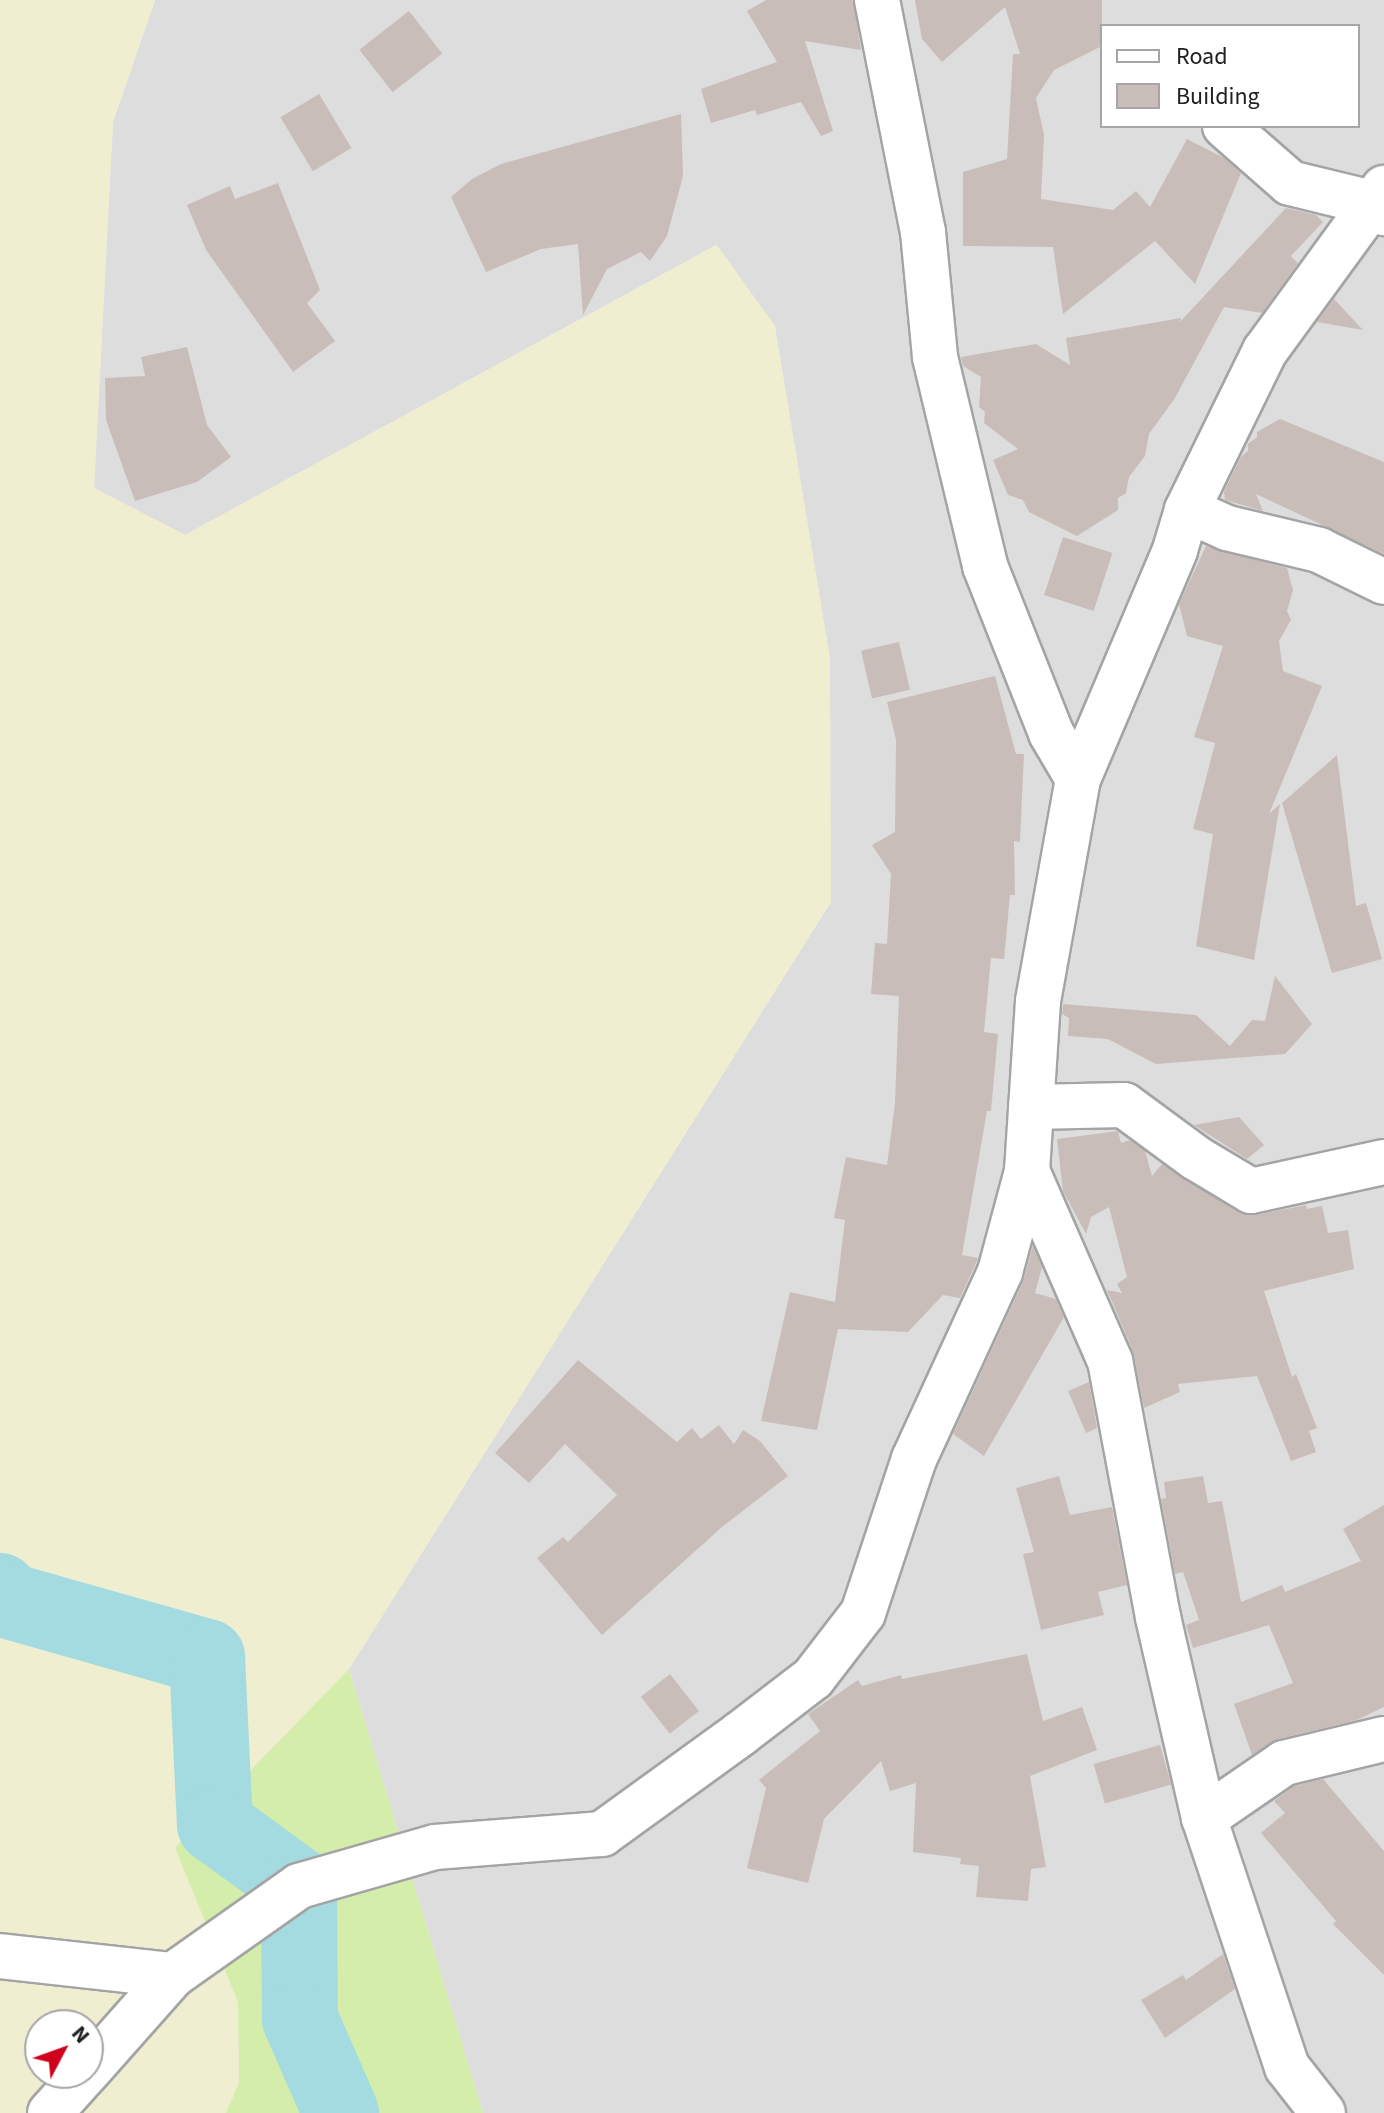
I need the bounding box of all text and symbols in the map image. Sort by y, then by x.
legend [1100,24,1360,128]
text: Road [1176,39,1228,74]
text: Building [1176,79,1260,114]
north arrow [24,2009,104,2089]
text: N [64,2019,97,2051]

